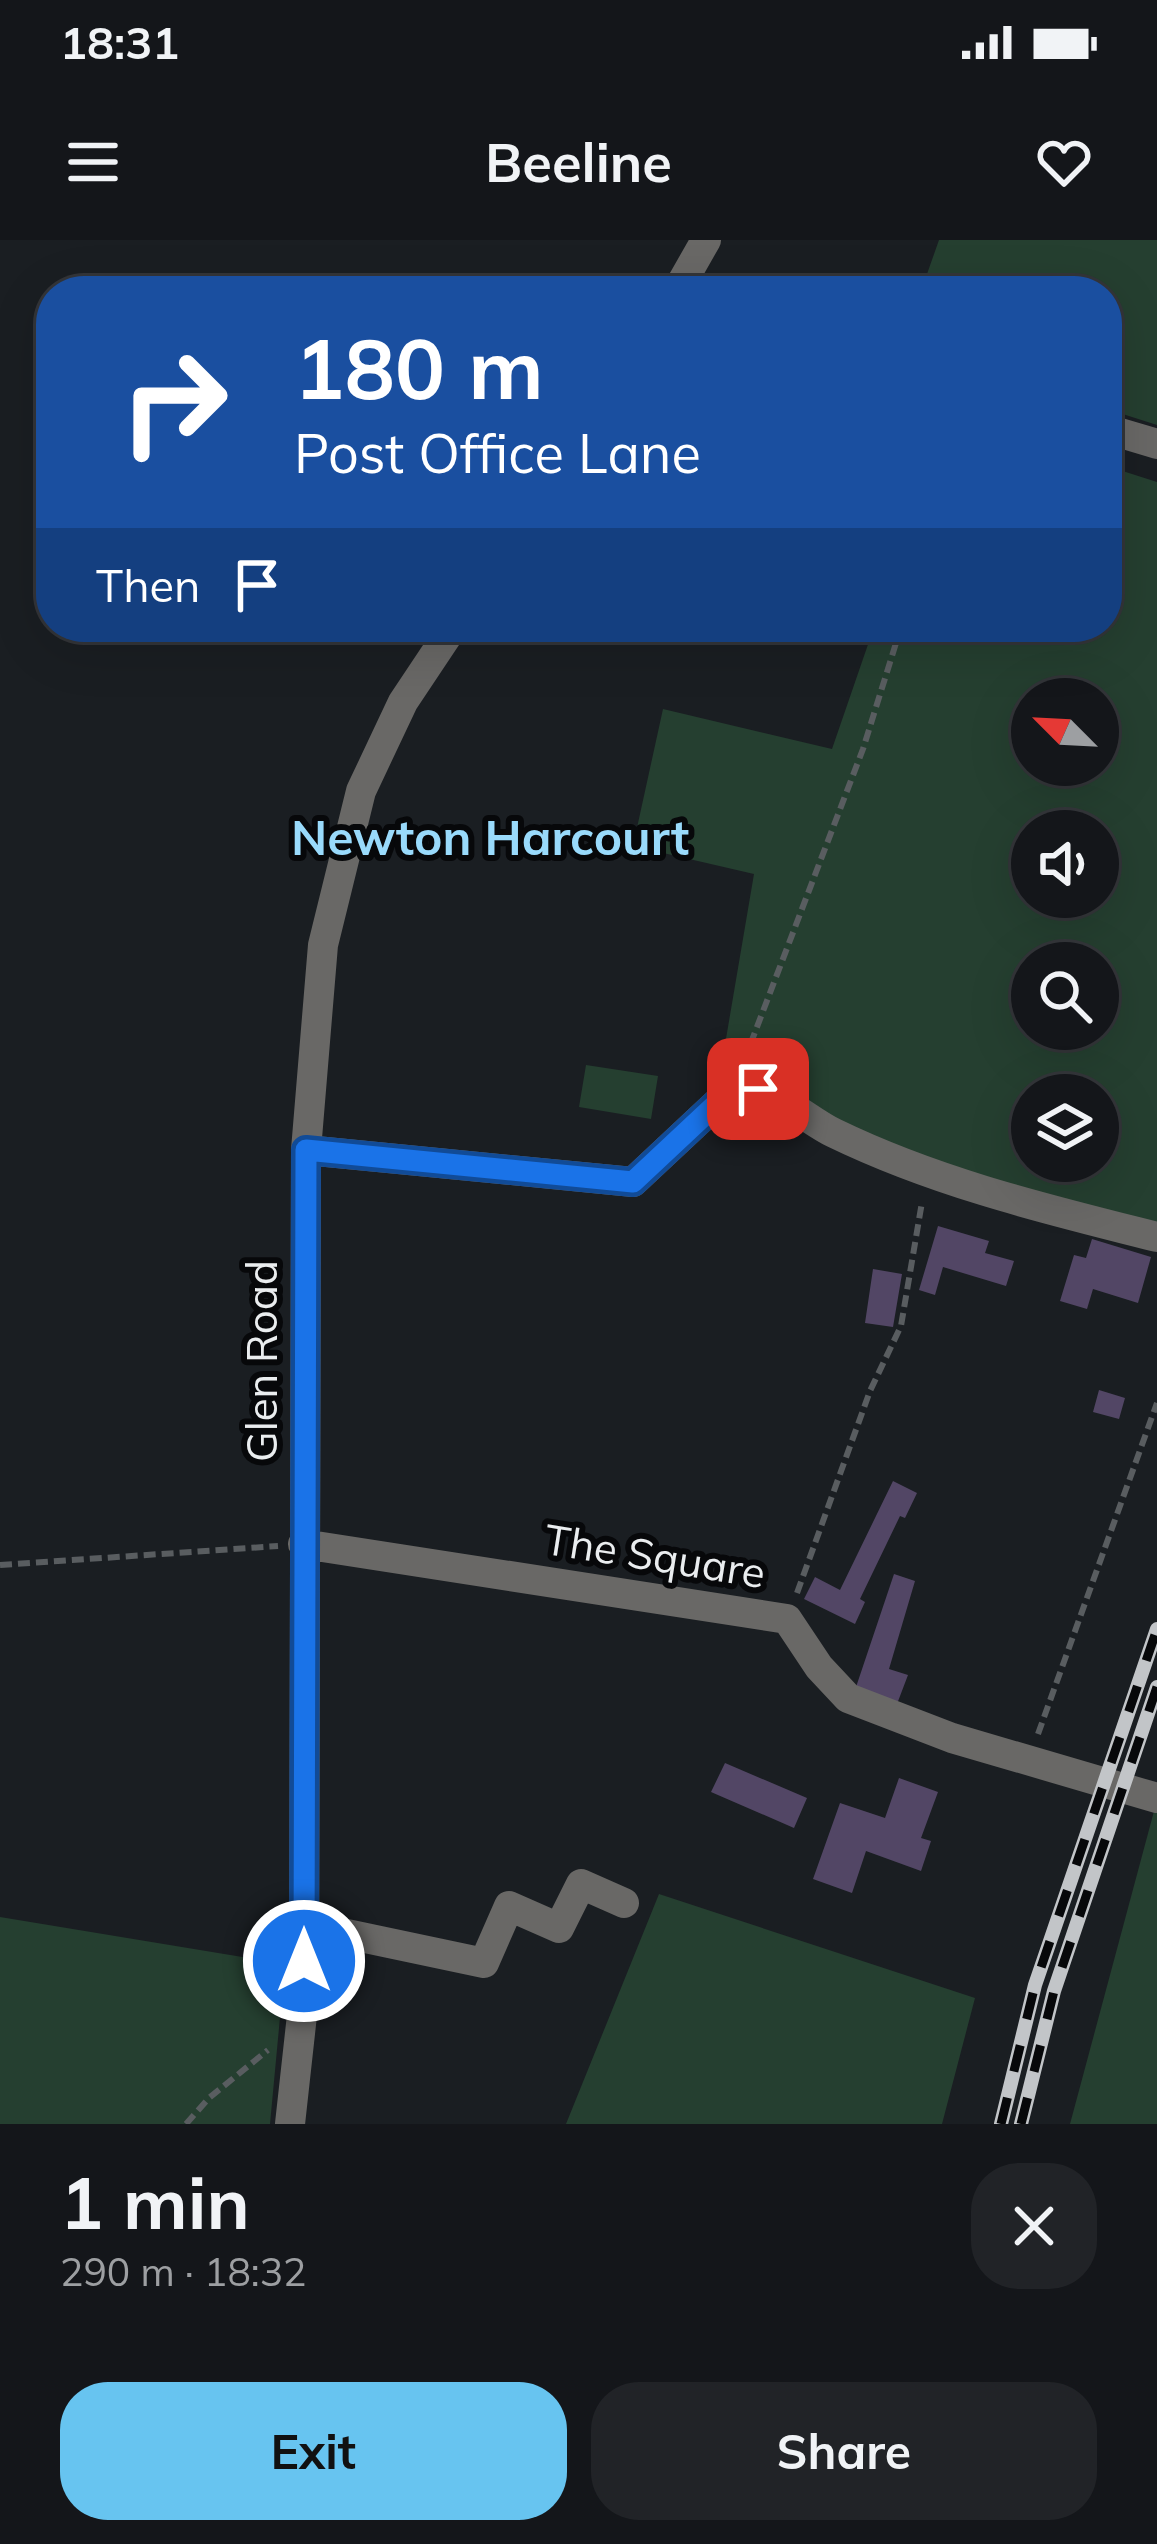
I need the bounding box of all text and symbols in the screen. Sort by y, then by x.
text: 18:31 [60,14,179,70]
text: Beeline [485,128,672,196]
icon: menu [60,129,126,195]
icon: heart [1031,129,1097,195]
text: 180 m [294,315,544,420]
icon: right [96,324,252,480]
text: Post Office Lane [294,419,701,487]
icon: arrive [224,552,290,618]
text: Then [96,557,200,613]
north arrow [1011,678,1119,786]
map controls [1011,678,1119,1182]
district label: Newton Harcourt [291,807,689,867]
button: sound [1011,810,1119,918]
button: search [1011,942,1119,1050]
pin [707,1038,809,1140]
icon: arrive [725,1056,791,1122]
button: layers [1011,1074,1119,1182]
street label: Glen Road [235,1260,288,1462]
street label: The Square [541,1512,769,1599]
position arrow [241,1898,367,2024]
text: 1 min [60,2157,250,2247]
button: close [971,2163,1097,2289]
text: 290 m · 18:32 [60,2247,306,2296]
button: Exit [60,2382,567,2520]
button: Share [591,2382,1097,2520]

